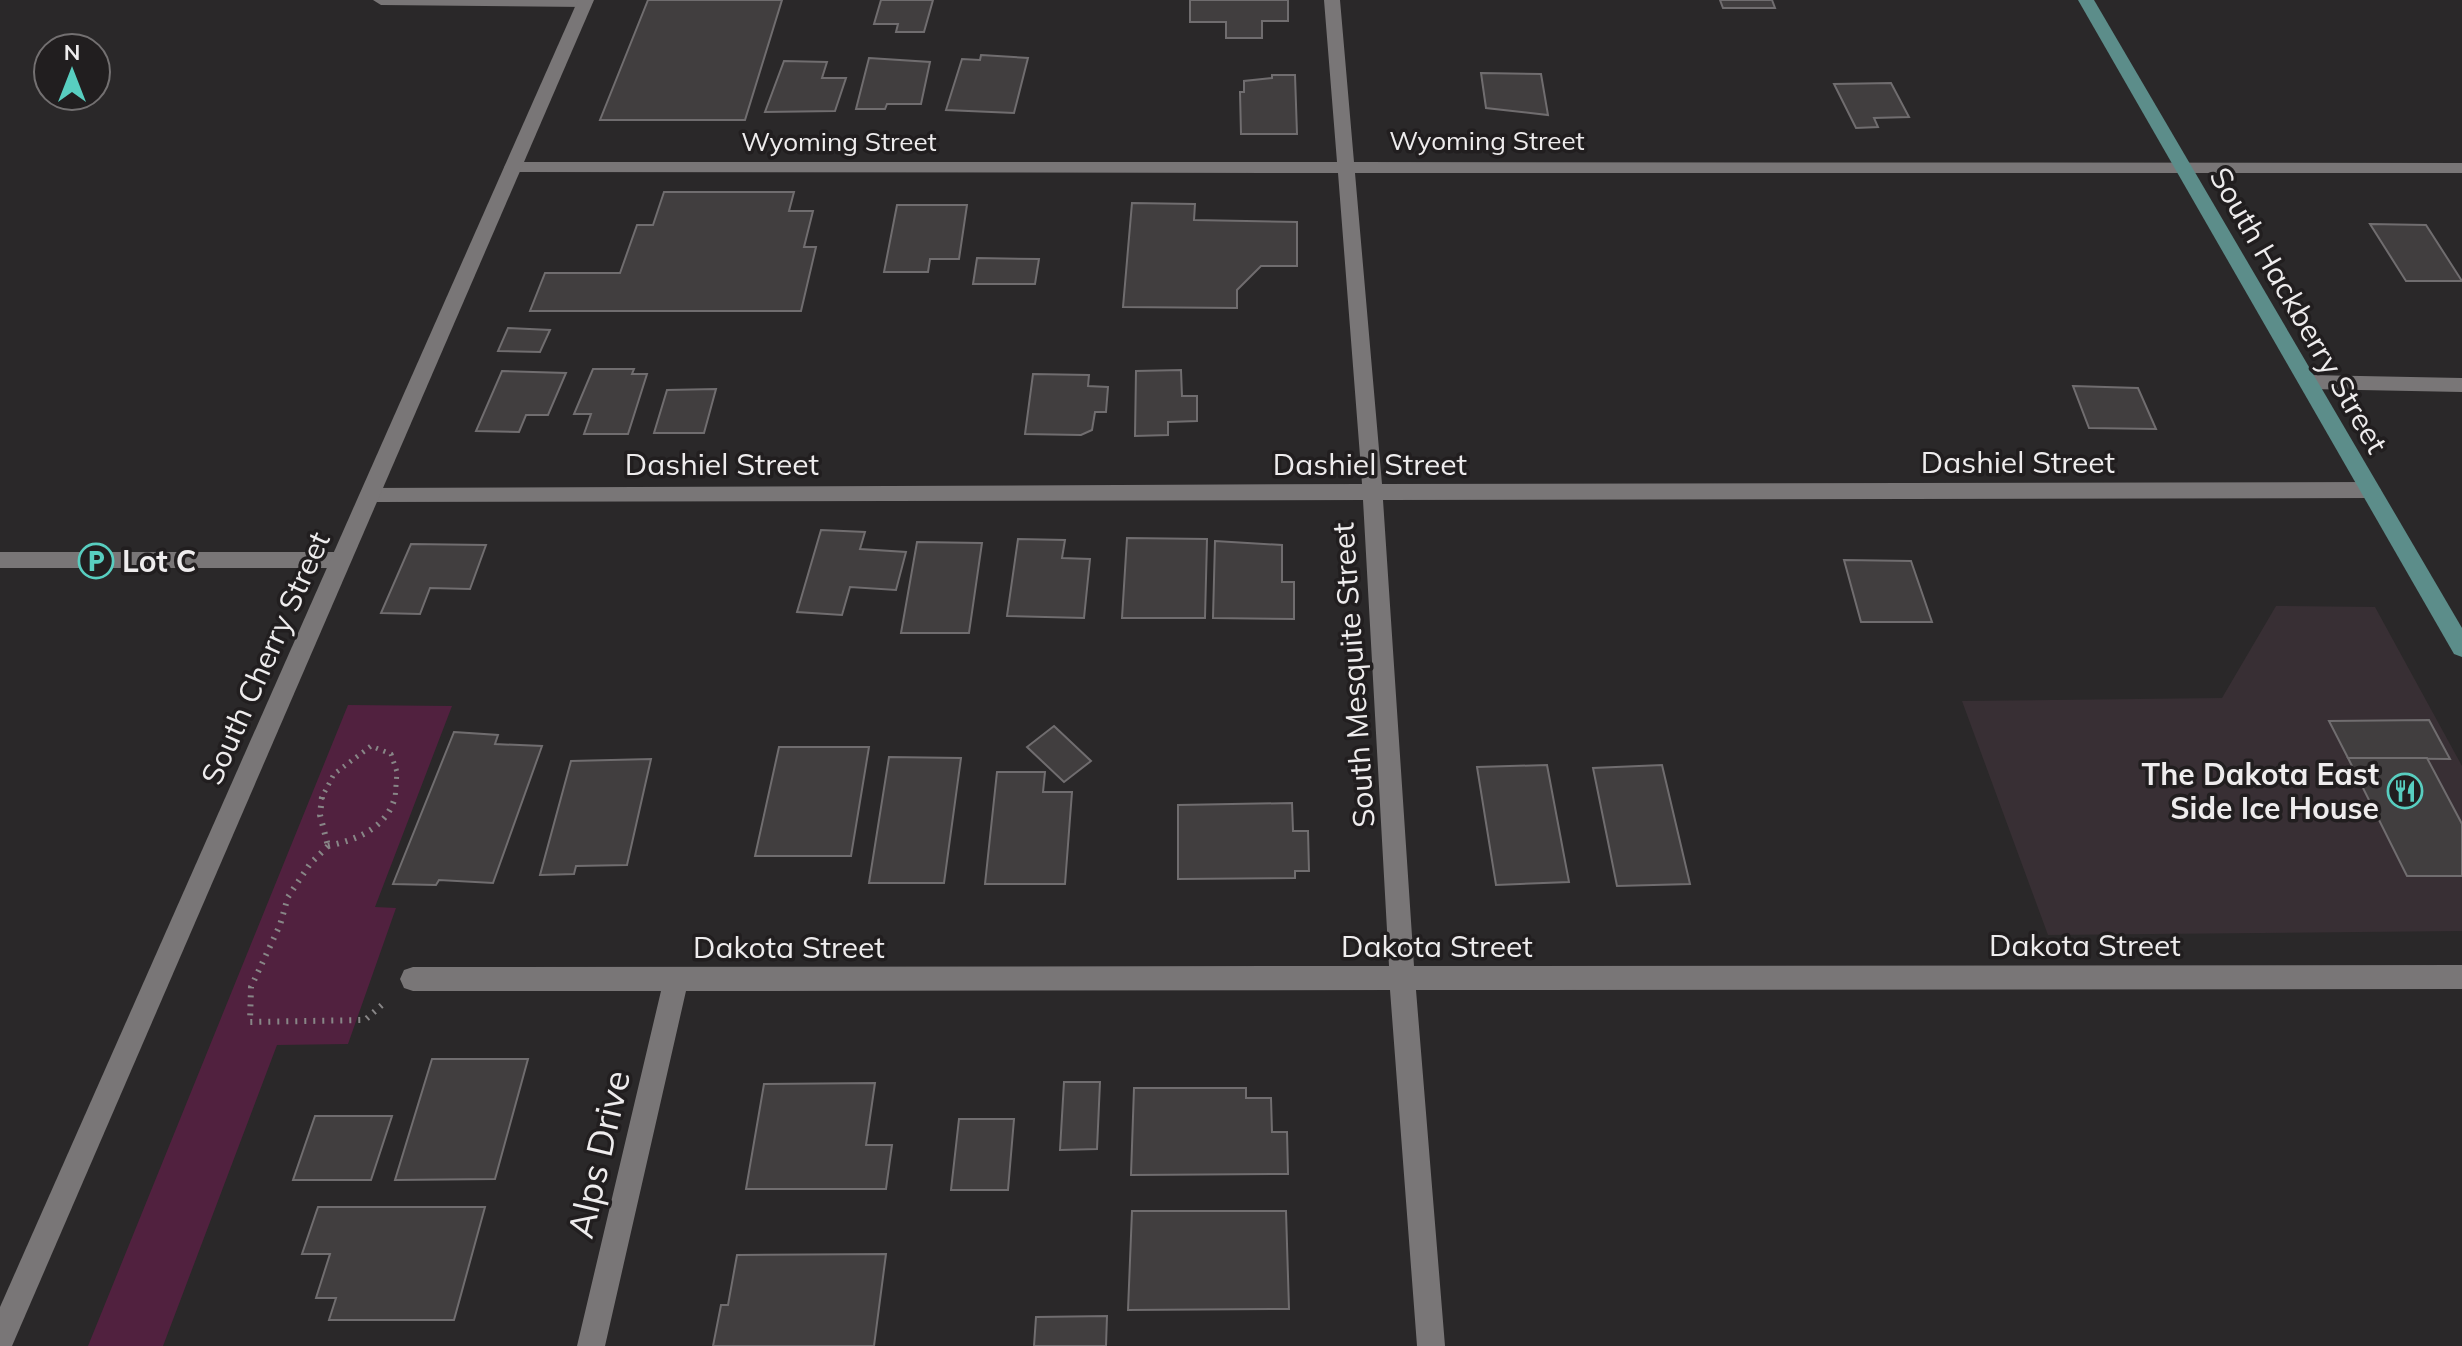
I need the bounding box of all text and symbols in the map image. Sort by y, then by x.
north arrow [32,32,112,112]
text: N [64,38,80,66]
street label: Wyoming Street [1389,124,1585,157]
street label: Wyoming Street [741,125,937,158]
street label: South Hackberry Street [2202,160,2396,460]
street label: Dashiel Street [1921,443,2115,481]
street label: Dashiel Street [625,445,819,483]
street label: Dashiel Street [1273,445,1467,483]
street label: South Mesquite Street [1323,521,1383,829]
street label: South Cherry Street [192,526,338,790]
parking icon: Lot C [77,542,115,580]
place label: Lot C [122,542,196,580]
place label: The Dakota East Side Ice House [2142,755,2379,827]
restaurant icon: The Dakota East Side Ice House [2386,772,2424,810]
street label: Dakota Street [1989,926,2181,964]
street label: Dakota Street [1341,927,1533,965]
street label: Dakota Street [693,928,885,966]
street label: Alps Drive [557,1066,639,1242]

